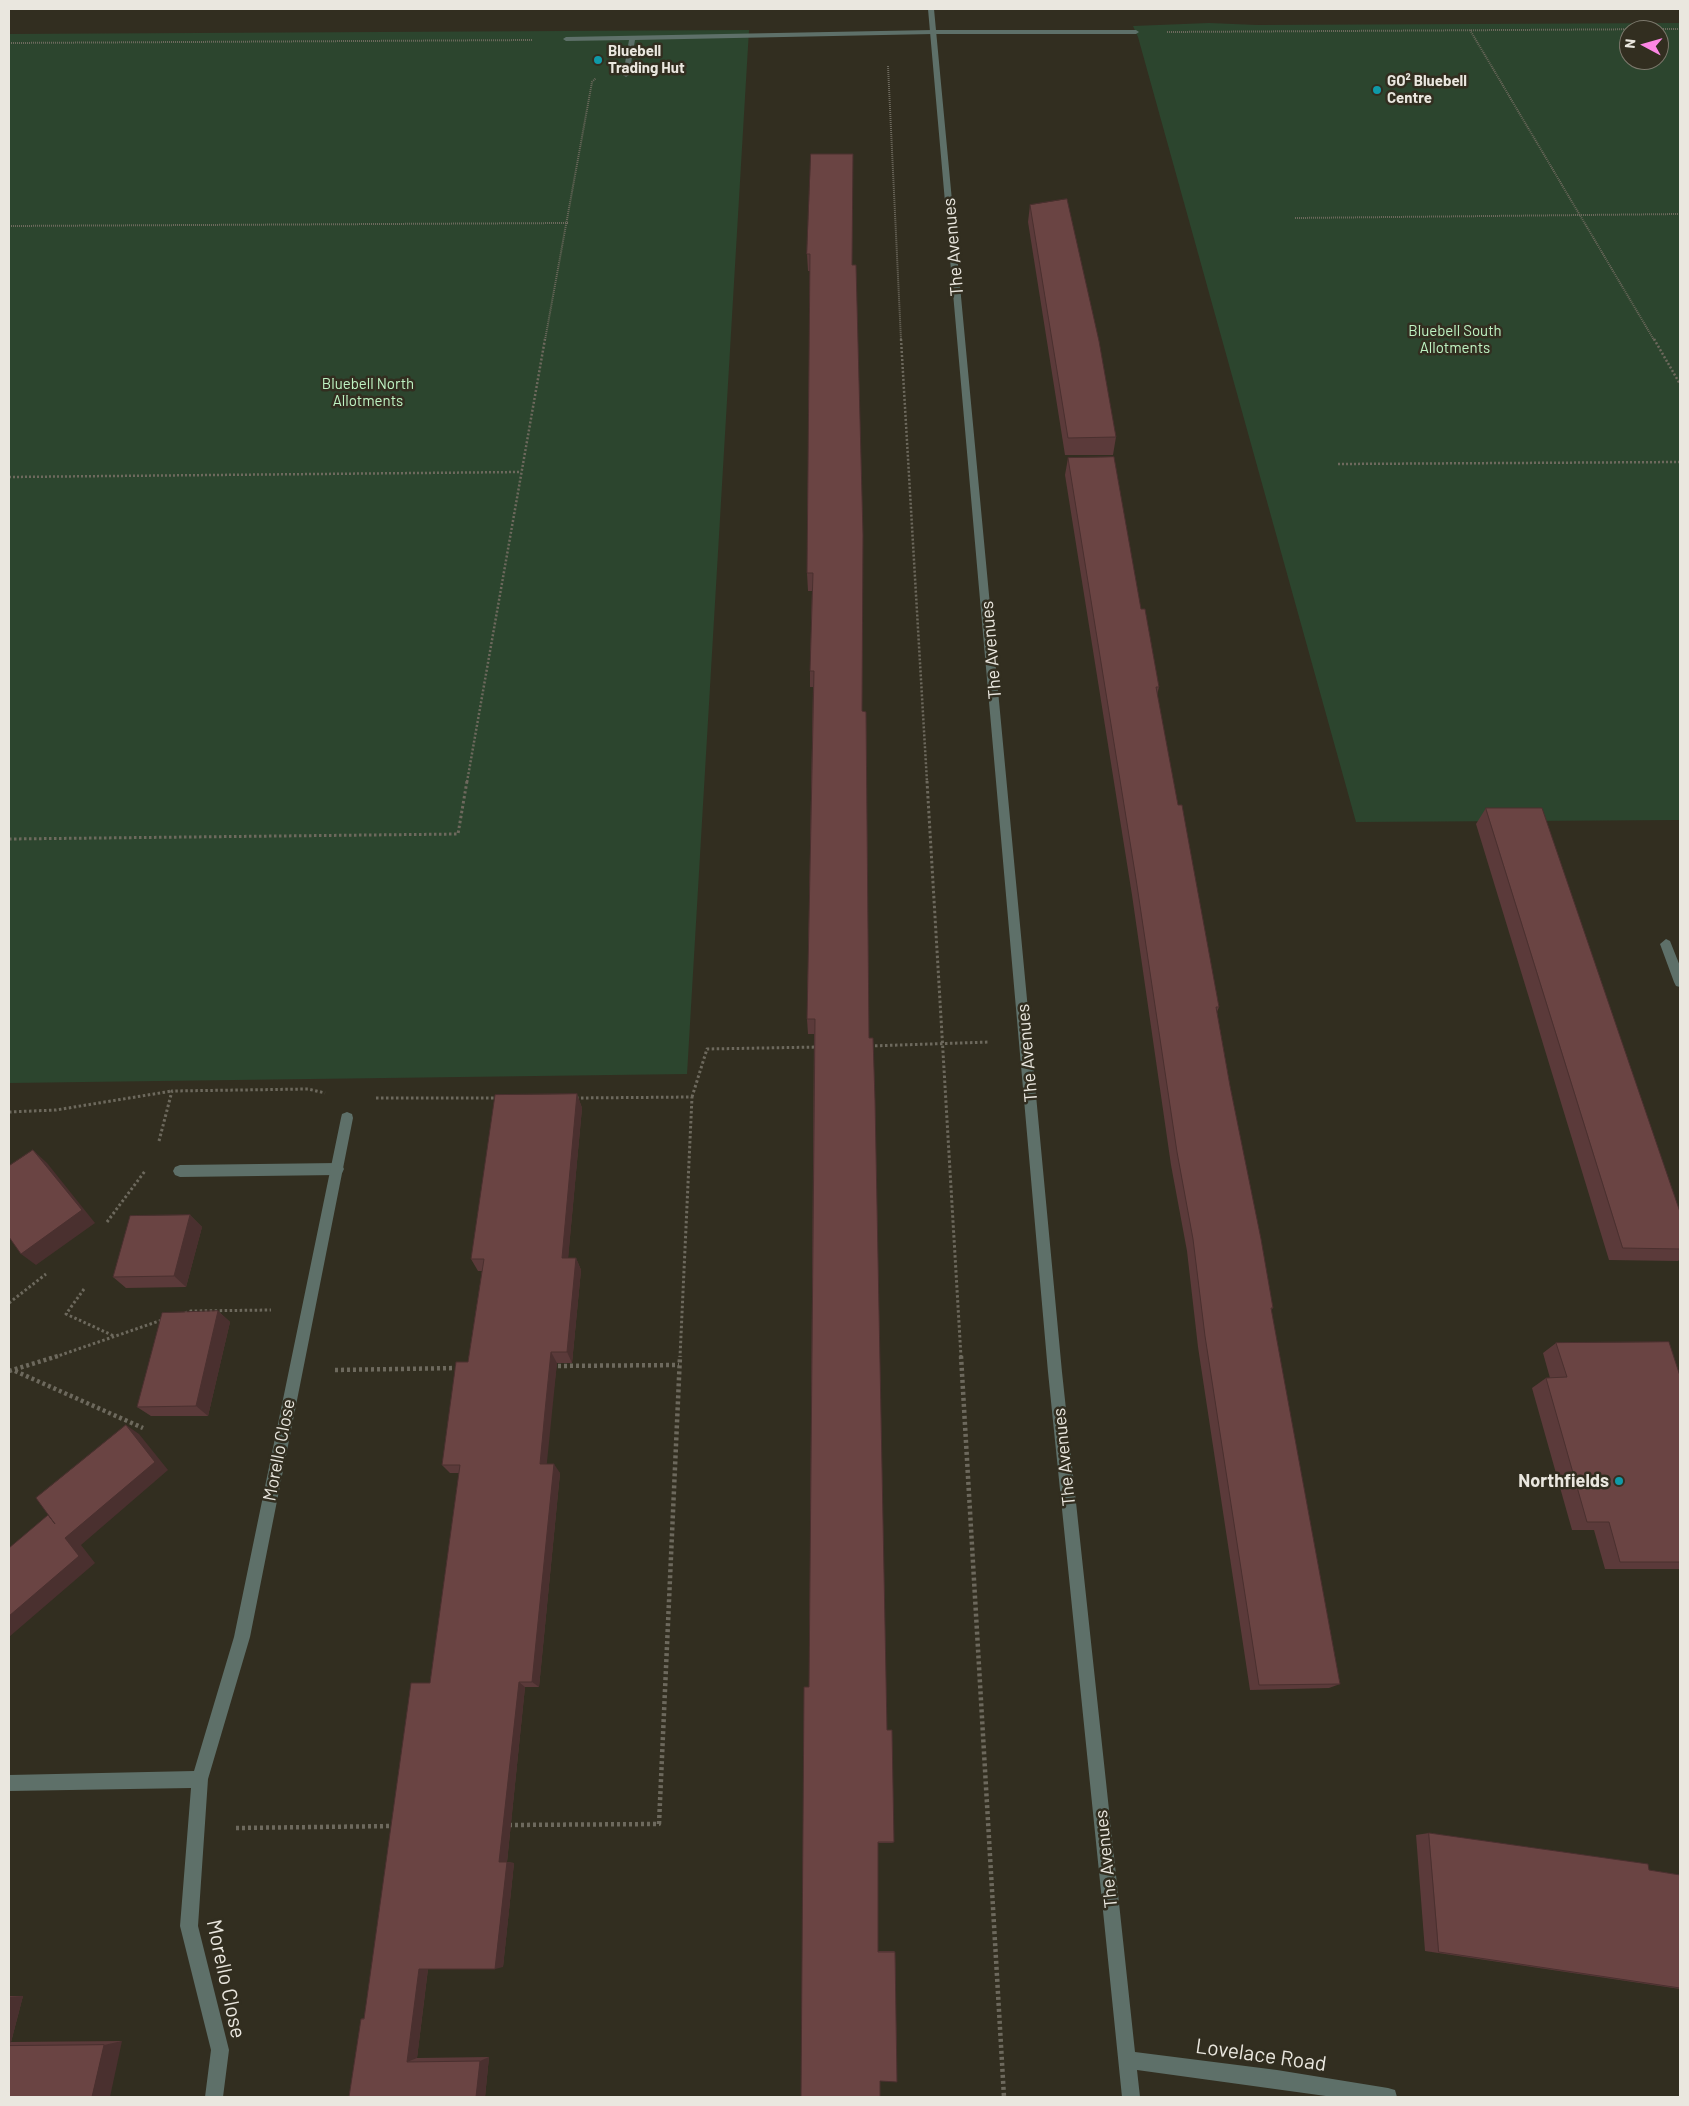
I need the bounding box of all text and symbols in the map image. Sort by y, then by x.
north arrow [1619,20,1669,70]
text: N [1621,38,1639,49]
place label: Bluebell Trading Hut [608,42,685,77]
marker: Bluebell Trading Hut [592,54,604,66]
place label: GO² Bluebell Centre [1387,72,1467,107]
marker: GO² Bluebell Centre [1371,84,1383,96]
street label: The Avenues [938,197,968,297]
park label: Bluebell South Allotments [1408,322,1502,357]
park label: Bluebell North Allotments [322,375,414,410]
street label: The Avenues [976,600,1006,700]
street label: The Avenues [1012,1003,1042,1103]
street label: Morello Close [259,1397,299,1503]
street label: The Avenues [1048,1407,1080,1507]
place label: Northfields [1518,1470,1609,1492]
marker: Northfields [1613,1475,1625,1487]
street label: The Avenues [1090,1809,1122,1909]
street label: Morello Close [201,1917,251,2041]
street label: Lovelace Road [1194,2033,1328,2077]

